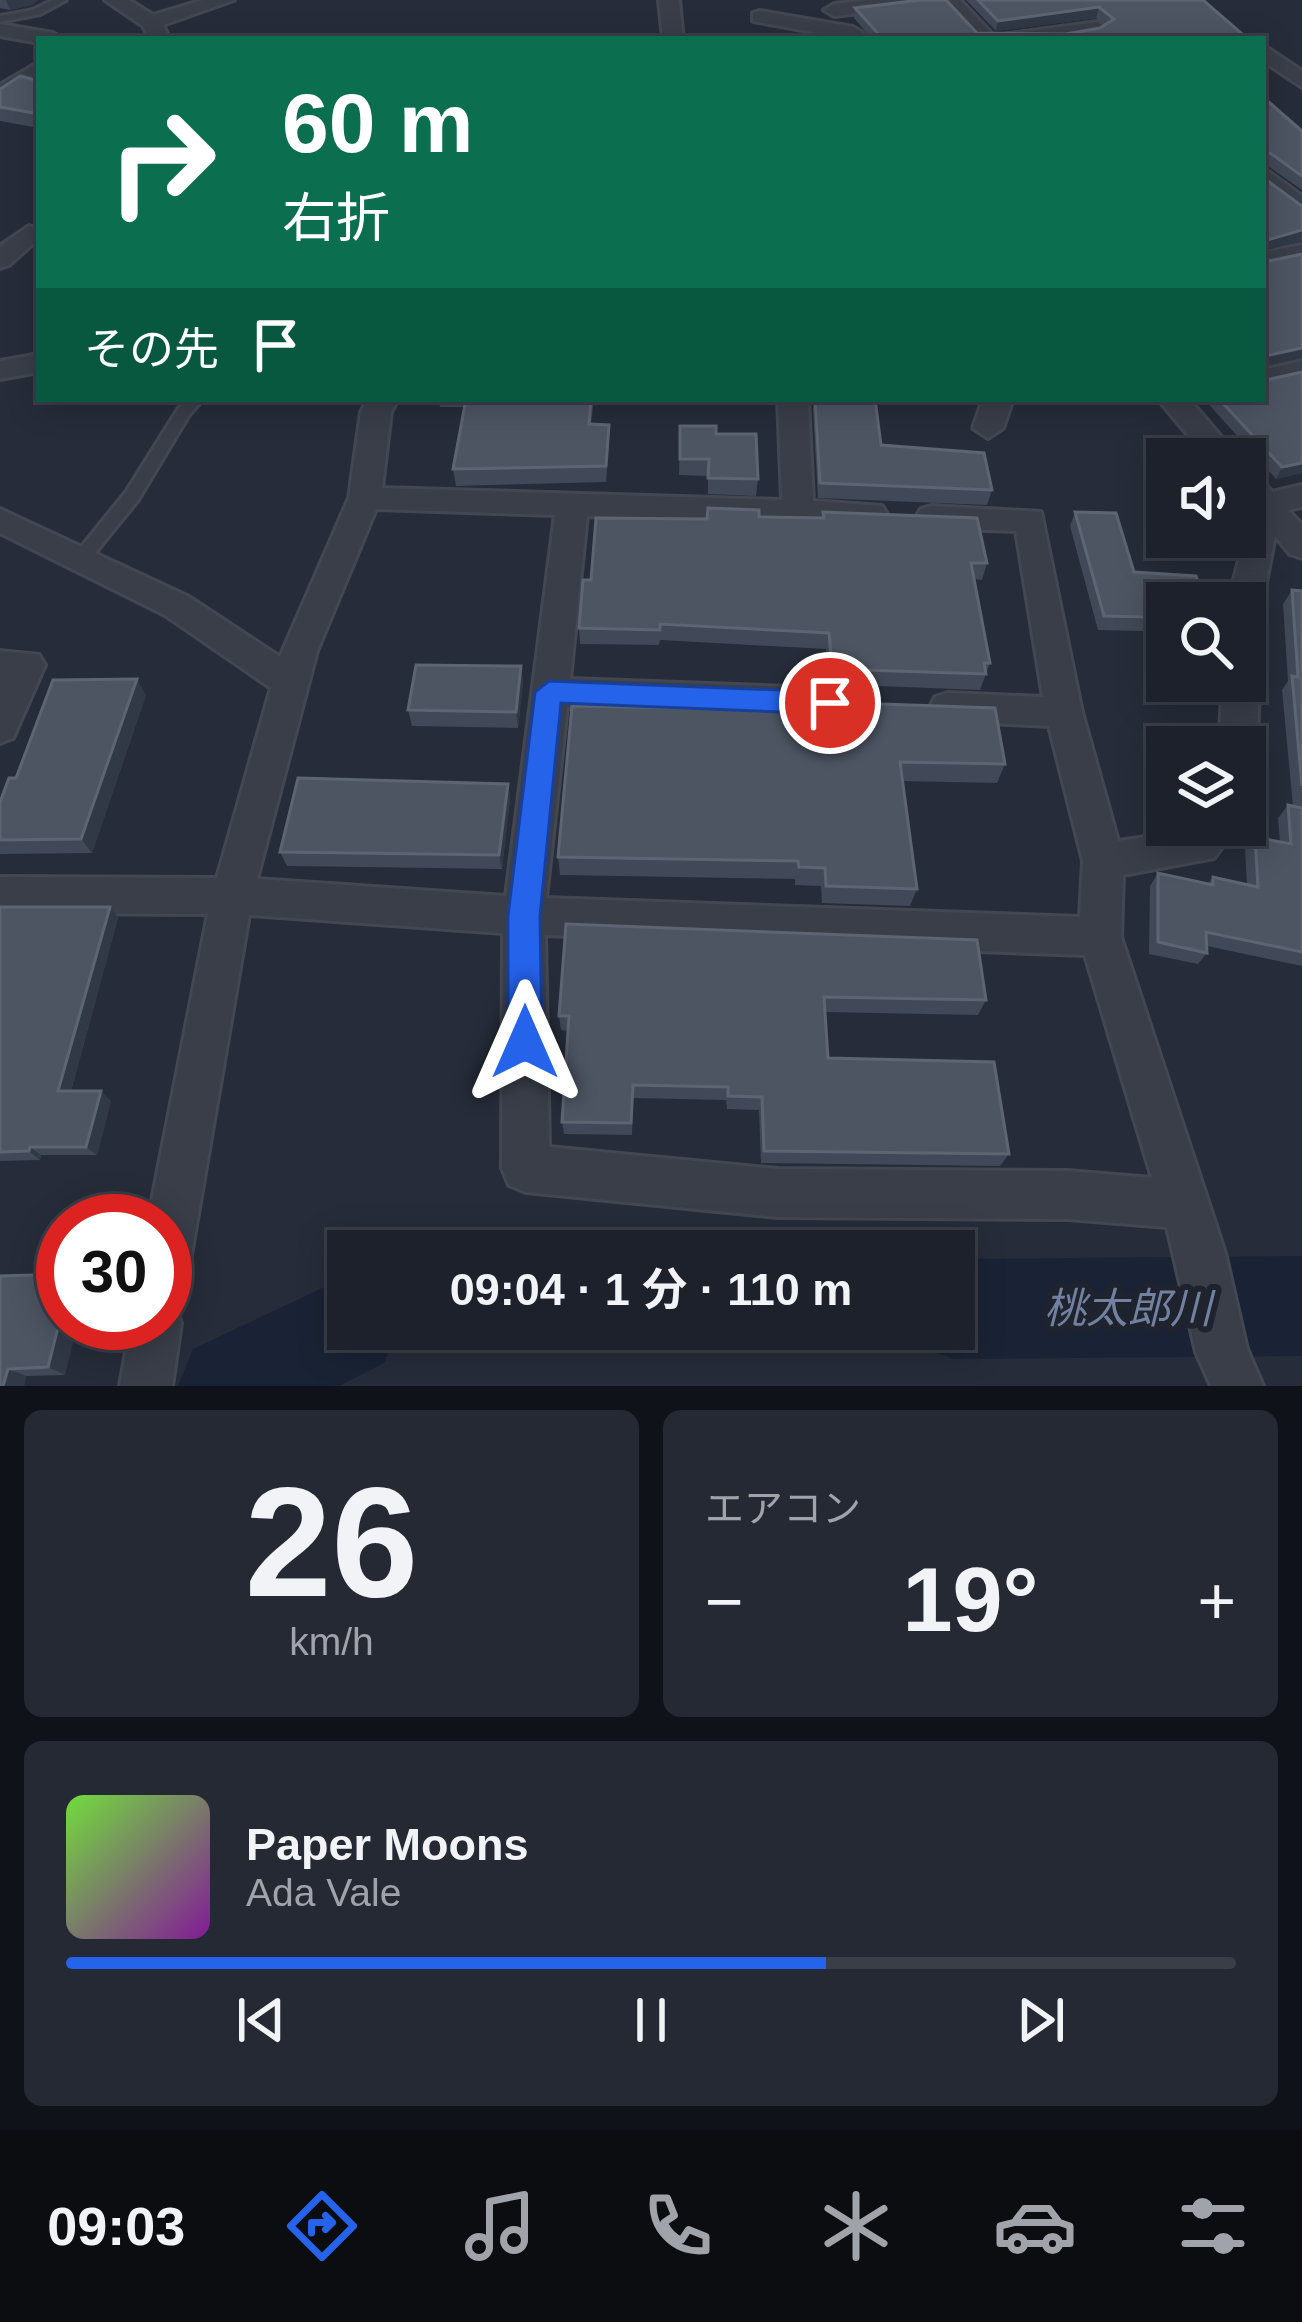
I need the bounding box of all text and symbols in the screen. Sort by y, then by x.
text: 60 m [282,76,473,170]
icon: right [84,84,240,240]
text: 右折 [282,188,390,248]
icon: arrive [243,312,309,378]
text: その先 [84,324,219,375]
map controls [1146,438,1266,846]
button: sound [1146,438,1266,558]
button: search [1146,582,1266,702]
pin [779,652,881,754]
icon: arrive [797,670,863,736]
button: layers [1146,726,1266,846]
position arrow [462,979,588,1105]
speed limit sign: 30 [36,1194,192,1350]
text: 09:04 · 1 分 · 110 m [450,1264,852,1315]
water label: 桃太郎川 [1044,1285,1216,1332]
text: 26 [245,1455,418,1629]
text: エアコン [705,1487,861,1530]
text: 19° [902,1550,1039,1650]
text: − [705,1564,744,1638]
text: + [1197,1564,1236,1638]
text: km/h [289,1620,374,1663]
text: Paper Moons [246,1819,529,1870]
text: Ada Vale [246,1871,401,1914]
icon: previous [228,1987,294,2053]
icon: pause [618,1987,684,2053]
icon: next [1008,1987,1074,2053]
icon: directions [280,2184,364,2268]
icon: music [458,2184,542,2268]
icon: phone [636,2184,720,2268]
icon: climate [814,2184,898,2268]
icon: car [993,2184,1077,2268]
icon: filters [1171,2184,1255,2268]
text: 09:03 [47,2196,185,2256]

